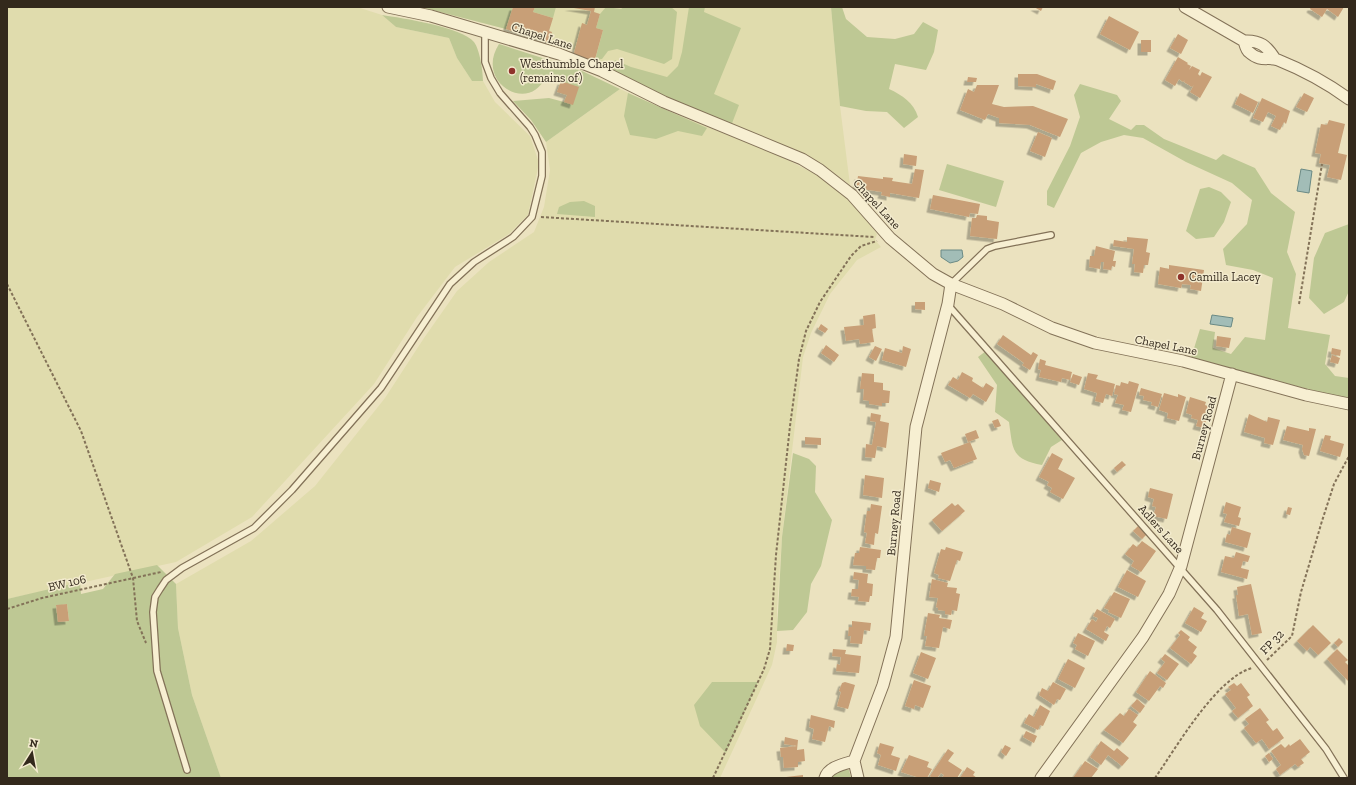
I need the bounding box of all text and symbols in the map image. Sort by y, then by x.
street label: Chapel Lane [510,20,575,53]
place label: Westhumble Chapel (remains of) [520,57,623,85]
marker: Westhumble Chapel (remains of) [507,66,517,76]
street label: Chapel Lane [850,176,904,232]
place label: Camilla Lacey [1189,270,1261,284]
marker: Camilla Lacey [1176,272,1186,282]
street label: Chapel Lane [1134,332,1199,358]
street label: Burney Road [1189,394,1219,462]
street label: Burney Road [884,489,904,556]
street label: Adlers Lane [1135,502,1187,557]
street label: BW 106 [47,572,87,594]
street label: FP 32 [1257,627,1287,657]
north arrow [12,733,52,773]
text: N [28,736,40,751]

